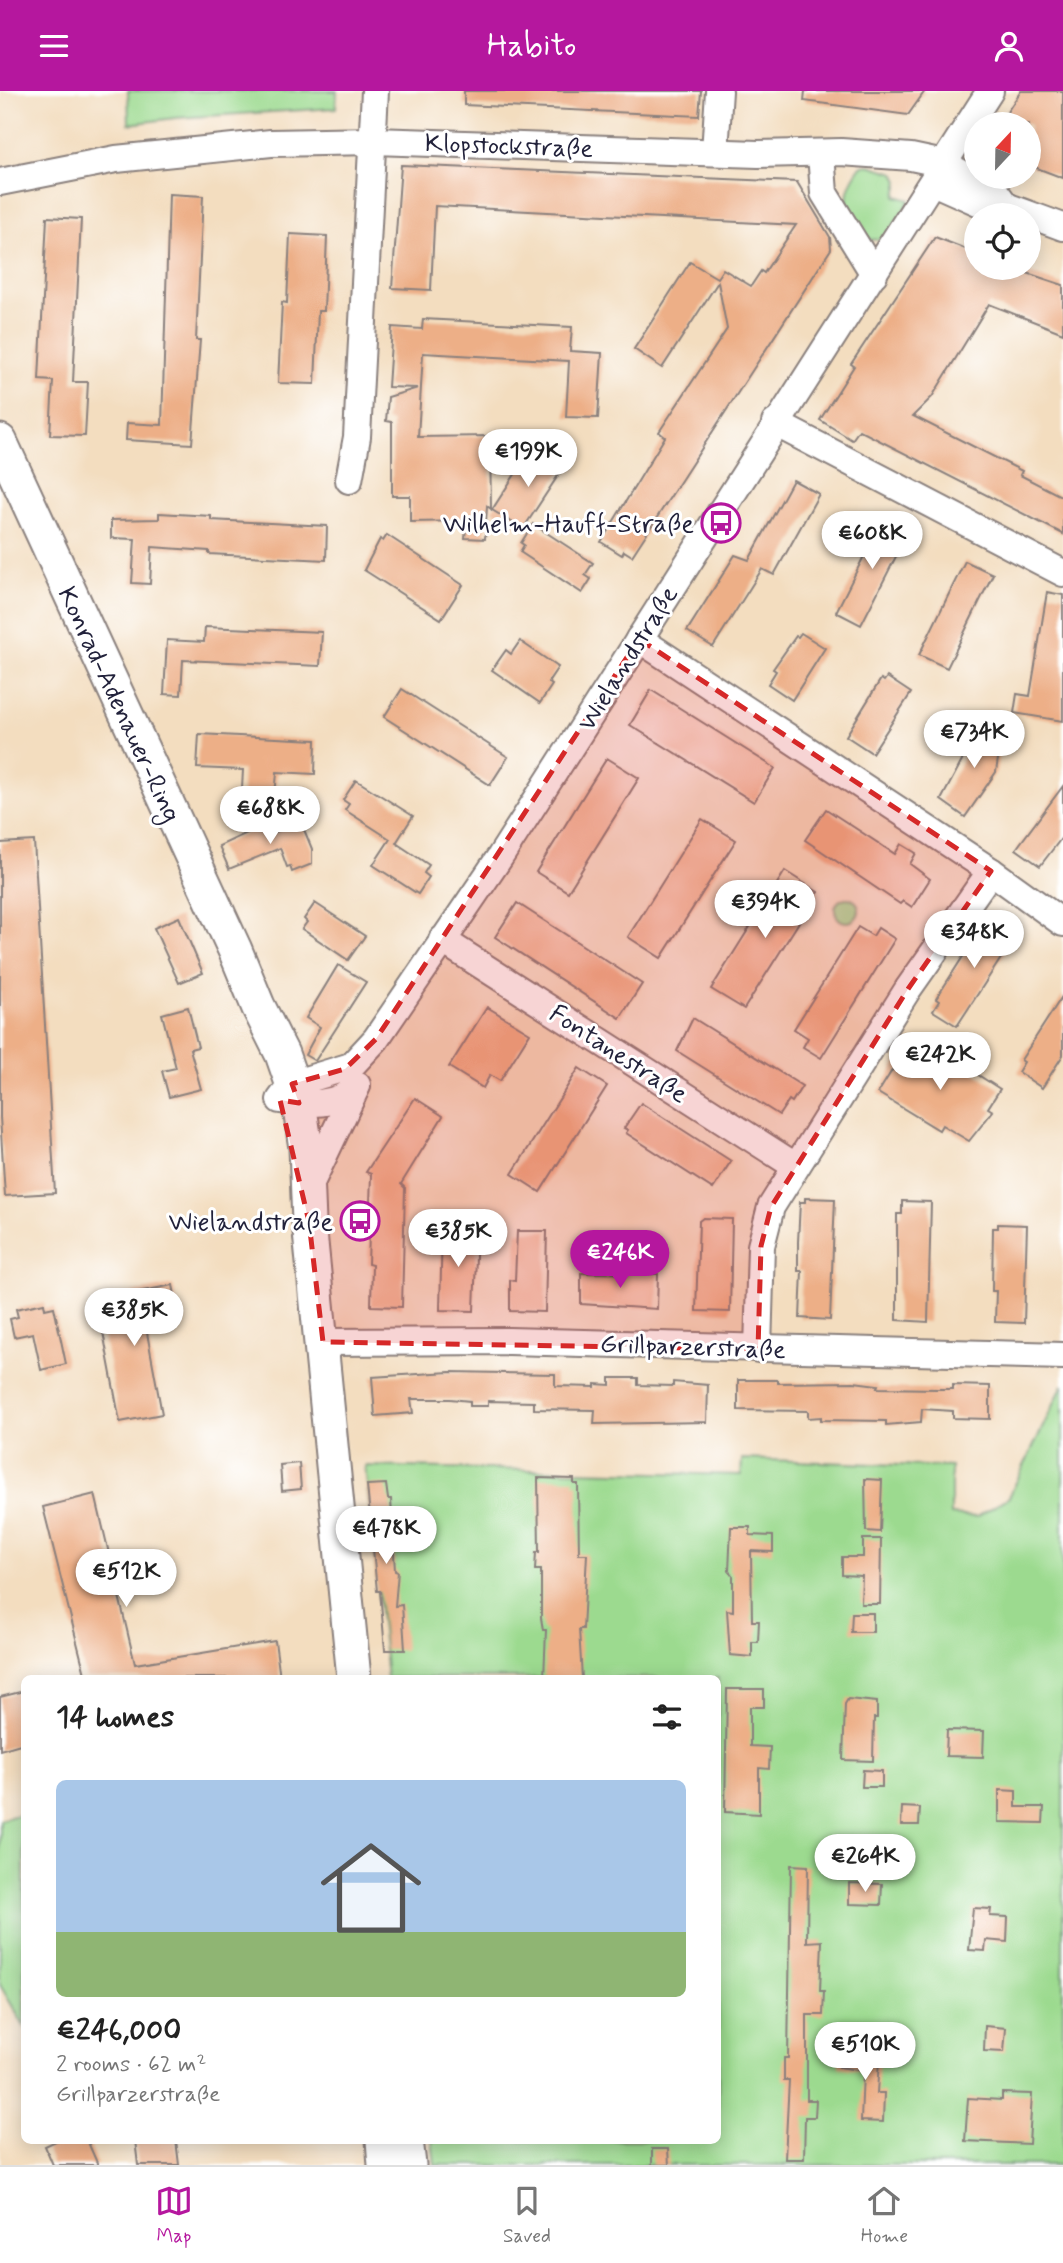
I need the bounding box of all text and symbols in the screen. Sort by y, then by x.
text: Habito [487,25,576,67]
icon: menu [35,27,73,65]
icon: person [990,27,1028,65]
north arrow [964,112,1041,189]
map controls [964,112,1041,280]
street label: Klopstockstraße [424,127,594,167]
button: locate [964,203,1041,280]
pin: €199K [479,429,577,489]
text: €199K [494,437,562,467]
bus stop icon: Wilhelm-Hauff-Straße [700,502,742,544]
place label: Wilhelm-Hauff-Straße [443,508,694,542]
pin: €608K [823,511,921,571]
text: €608K [838,519,906,549]
street label: Wielandstraße [571,580,687,738]
street label: Konrad-Adenauer-Ring [47,582,188,829]
pin: €734K [925,711,1023,770]
text: €734K [940,718,1008,748]
pin: €688K [221,787,319,846]
text: €688K [236,794,304,824]
pin: €394K [716,881,814,940]
text: €394K [731,888,799,918]
pin: €348K [925,911,1023,970]
text: €348K [940,918,1008,948]
street label: Fontanestraße [542,997,694,1112]
pin: €242K [891,1033,989,1092]
text: €242K [905,1040,975,1070]
bus stop icon: Wielandstraße [339,1200,381,1242]
place label: Wielandstraße [168,1206,333,1240]
pin: €385K [409,1209,507,1269]
text: €385K [424,1217,492,1247]
pin: €246K [571,1231,669,1290]
text: €246K [586,1238,654,1268]
pin: €385K [85,1289,183,1348]
text: €385K [100,1296,168,1326]
street label: Grillparzerstraße [599,1328,787,1368]
pin: €478K [337,1507,435,1566]
text: €478K [352,1514,420,1544]
pin: €512K [77,1549,175,1609]
text: €512K [92,1557,160,1587]
text: 14 homes [56,1698,174,1737]
icon: filters [648,1698,686,1736]
icon: home [308,1825,434,1951]
pin: €264K [816,1835,914,1894]
text: €264K [831,1842,899,1872]
text: €246,000 [56,2011,181,2050]
pin: €510K [816,2023,914,2082]
text: €510K [831,2030,899,2060]
text: 2 rooms · 62 m² [56,2050,207,2080]
text: Grillparzerstraße [56,2080,220,2110]
tab: Map [155,2182,193,2249]
tab: Saved [503,2182,551,2249]
tab: Home [861,2182,908,2249]

